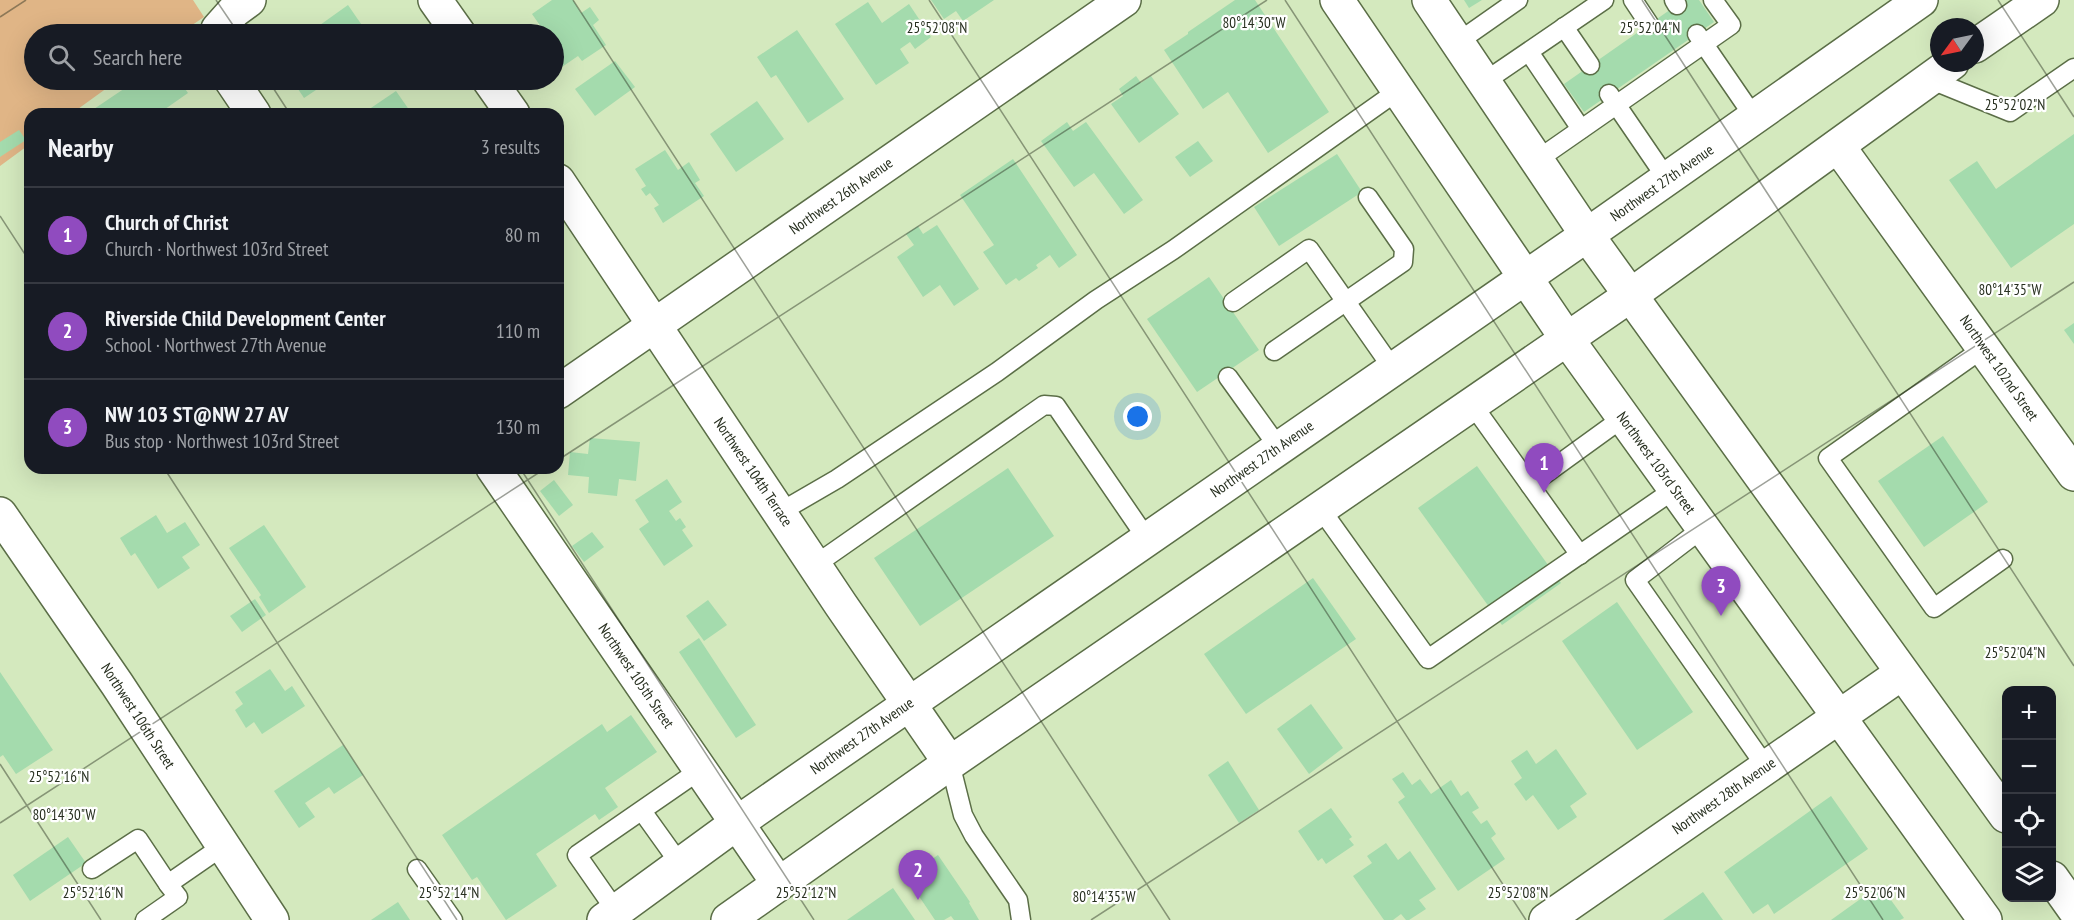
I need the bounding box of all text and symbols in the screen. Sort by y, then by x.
text: 80°14'30"W [1222,13,1286,32]
text: 25°52'08"N [907,18,967,37]
text: 25°52'04"N [1620,18,1680,37]
north arrow [1930,18,1984,72]
search box [24,24,564,90]
icon: search [45,41,78,74]
text: Search here [93,43,182,71]
text: 25°52'02"N [1985,95,2045,114]
text: Nearby [48,131,113,164]
text: 3 results [481,134,540,160]
street label: Northwest 27th Avenue [1606,140,1717,225]
street label: Northwest 26th Avenue [785,153,896,238]
text: Church of Christ [105,208,228,236]
text: 1 [63,222,72,248]
text: 80 m [505,222,540,248]
text: Church · Northwest 103rd Street [105,236,329,262]
text: 80°14'35"W [1978,280,2042,299]
text: Riverside Child Development Center [105,304,386,332]
street label: Northwest 102nd Street [1956,311,2043,424]
text: 2 [63,318,72,344]
text: 110 m [496,318,540,344]
text: School · Northwest 27th Avenue [105,332,327,358]
text: NW 103 ST@NW 27 AV [105,400,288,428]
your location [1123,402,1152,431]
street label: Northwest 103rd Street [1613,408,1700,518]
street label: Northwest 104th Terrace [710,413,797,530]
text: 3 [63,414,72,440]
text: 130 m [496,414,540,440]
street label: Northwest 27th Avenue [1206,416,1317,501]
text: Bus stop · Northwest 103rd Street [105,428,339,454]
pin: 1 [1524,444,1564,493]
pin: 3 [1702,566,1740,616]
street label: Northwest 105th Street [594,620,678,732]
text: 25°52'04"N [1985,643,2045,662]
street label: Northwest 106th Street [97,659,180,772]
map controls [2002,686,2056,902]
button: + [2002,686,2056,740]
street label: Northwest 27th Avenue [806,693,917,778]
button: − [2002,740,2056,794]
street label: Northwest 28th Avenue [1668,753,1779,838]
text: 25°52'16"N [29,767,89,786]
button: locate [2002,794,2056,848]
text: 80°14'30"W [32,805,96,824]
button: layers [2002,848,2056,902]
pin: 2 [898,850,938,900]
text: 25°52'16"N [63,883,123,902]
text: 25°52'14"N [419,883,479,902]
text: 25°52'12"N [776,883,836,902]
text: 25°52'08"N [1488,883,1548,902]
text: 25°52'06"N [1845,883,1905,902]
text: 80°14'35"W [1072,887,1136,906]

